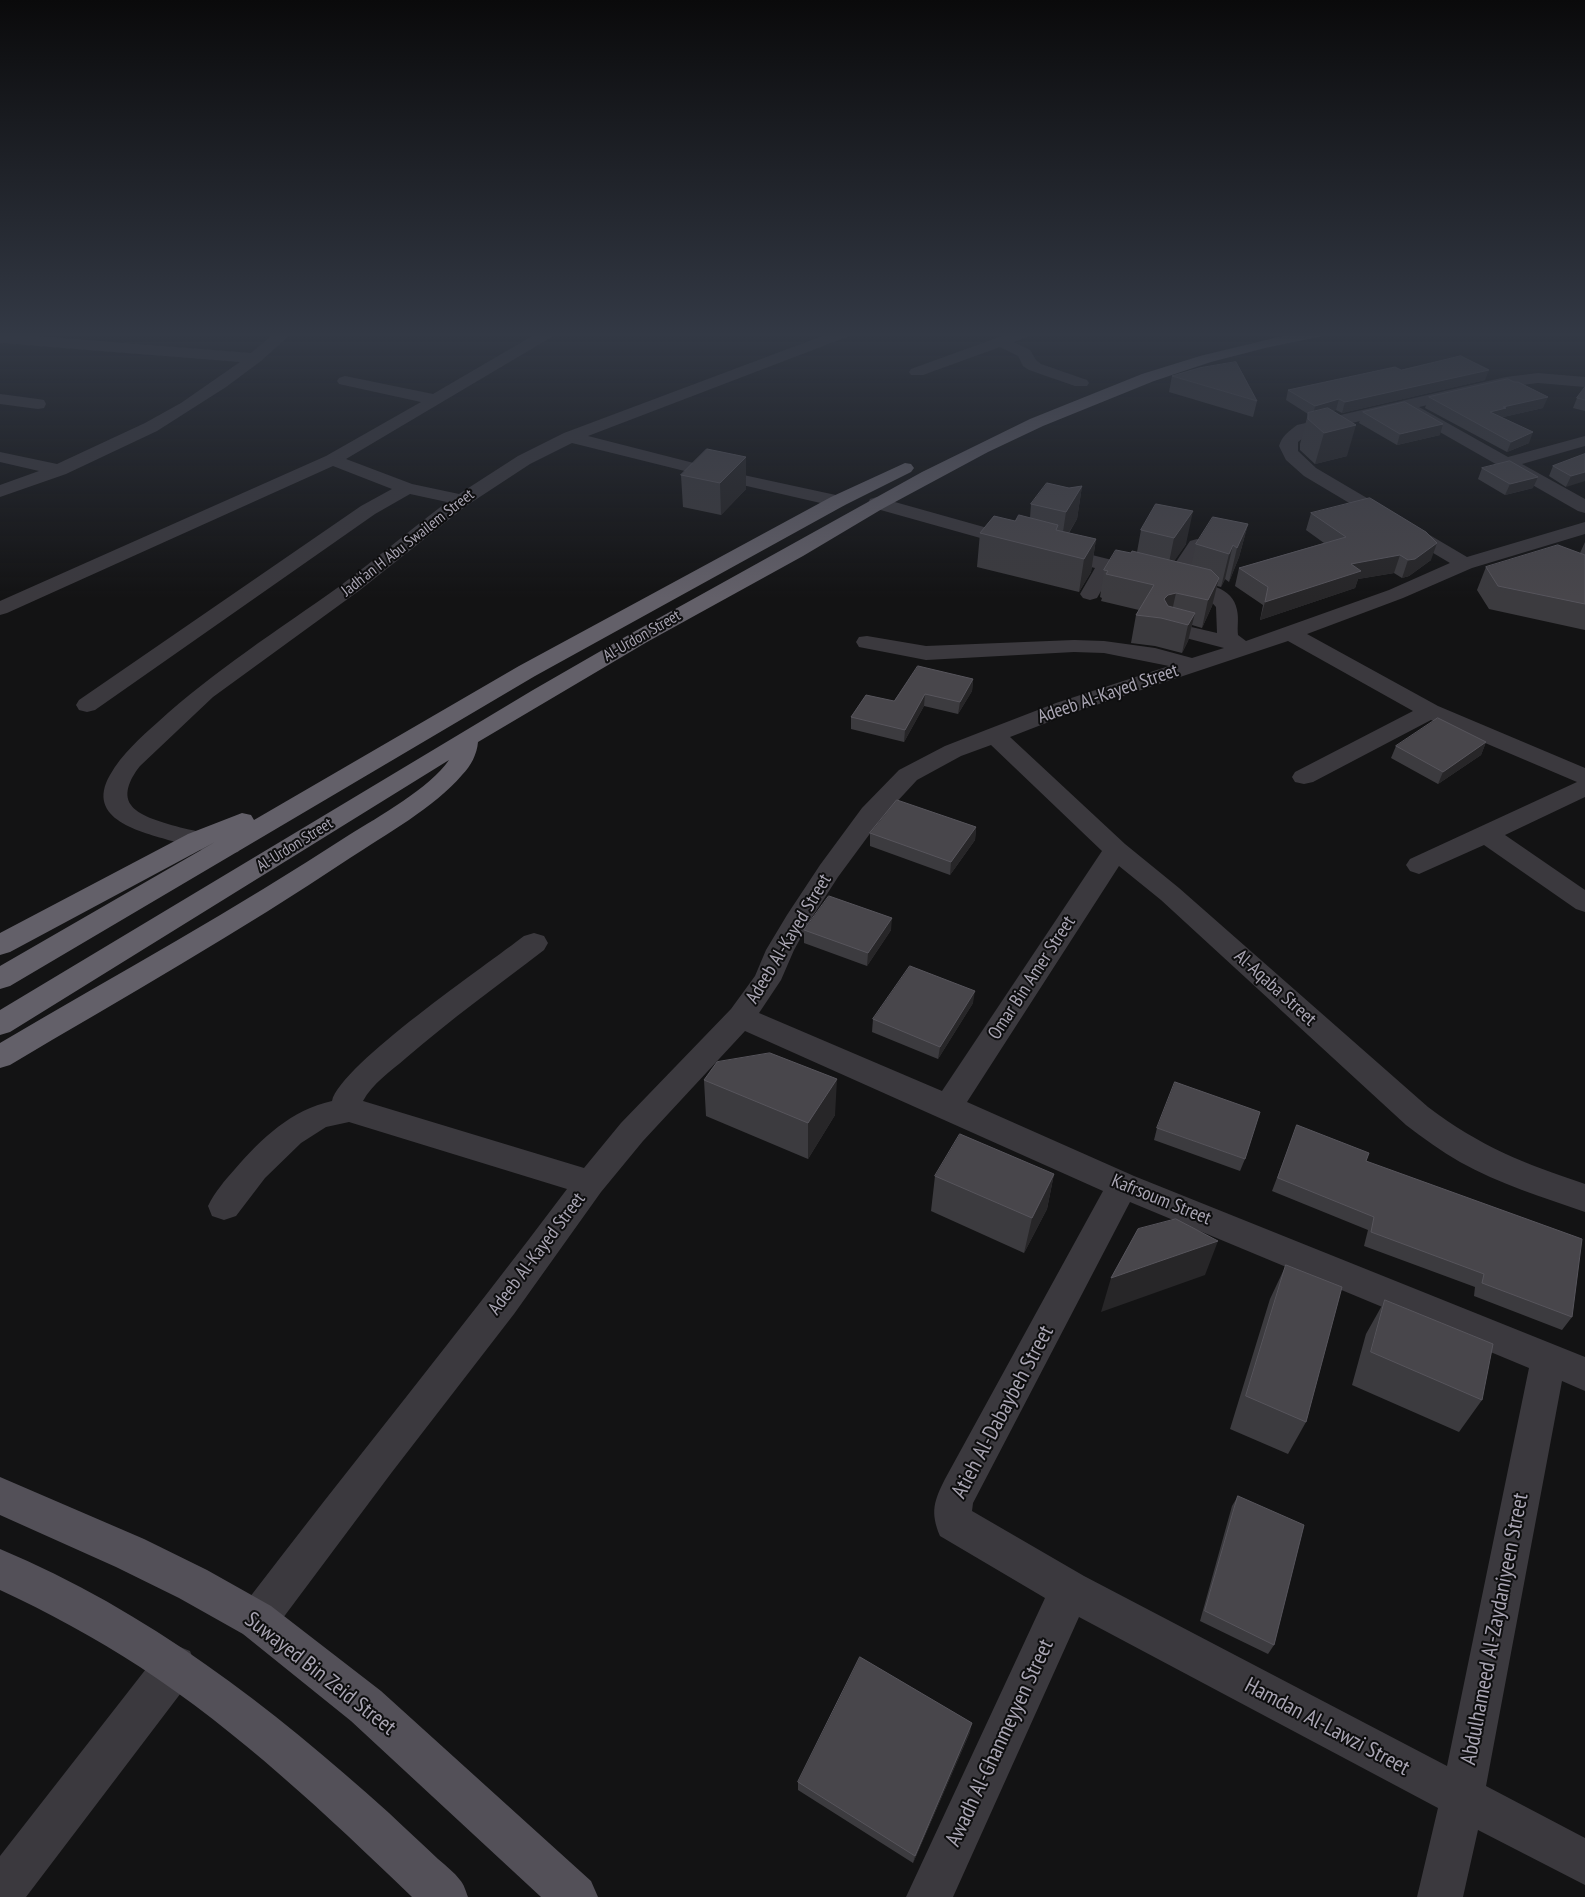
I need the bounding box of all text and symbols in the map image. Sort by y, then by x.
street label: Jadh‘an H Abu Swailem Street [338,485,478,601]
street label: Al-Urdon Street [600,606,684,666]
street label: Adeeb Al-Kayed Street [1035,659,1181,729]
street label: Al-Urdon Street [253,814,337,876]
street label: Adeeb Al-Kayed Street [741,870,837,1008]
street label: Omar Bin Amer Street [984,912,1080,1044]
street label: Al-Aqaba Street [1229,945,1321,1031]
street label: Kafrsoum Street [1108,1170,1214,1230]
street label: Adeeb Al-Kayed Street [484,1188,590,1320]
street label: Atieh Al-Dabaybeh Street [946,1321,1060,1503]
street label: Abdulhameed Al-Zaydaniyeen Street [1456,1491,1534,1767]
street label: Suwayed Bin Zeid Street [239,1607,401,1741]
street label: Awadh Al-Ghanmeyyen Street [940,1635,1060,1851]
street label: Hamdan Al-Lawzi Street [1240,1672,1414,1782]

